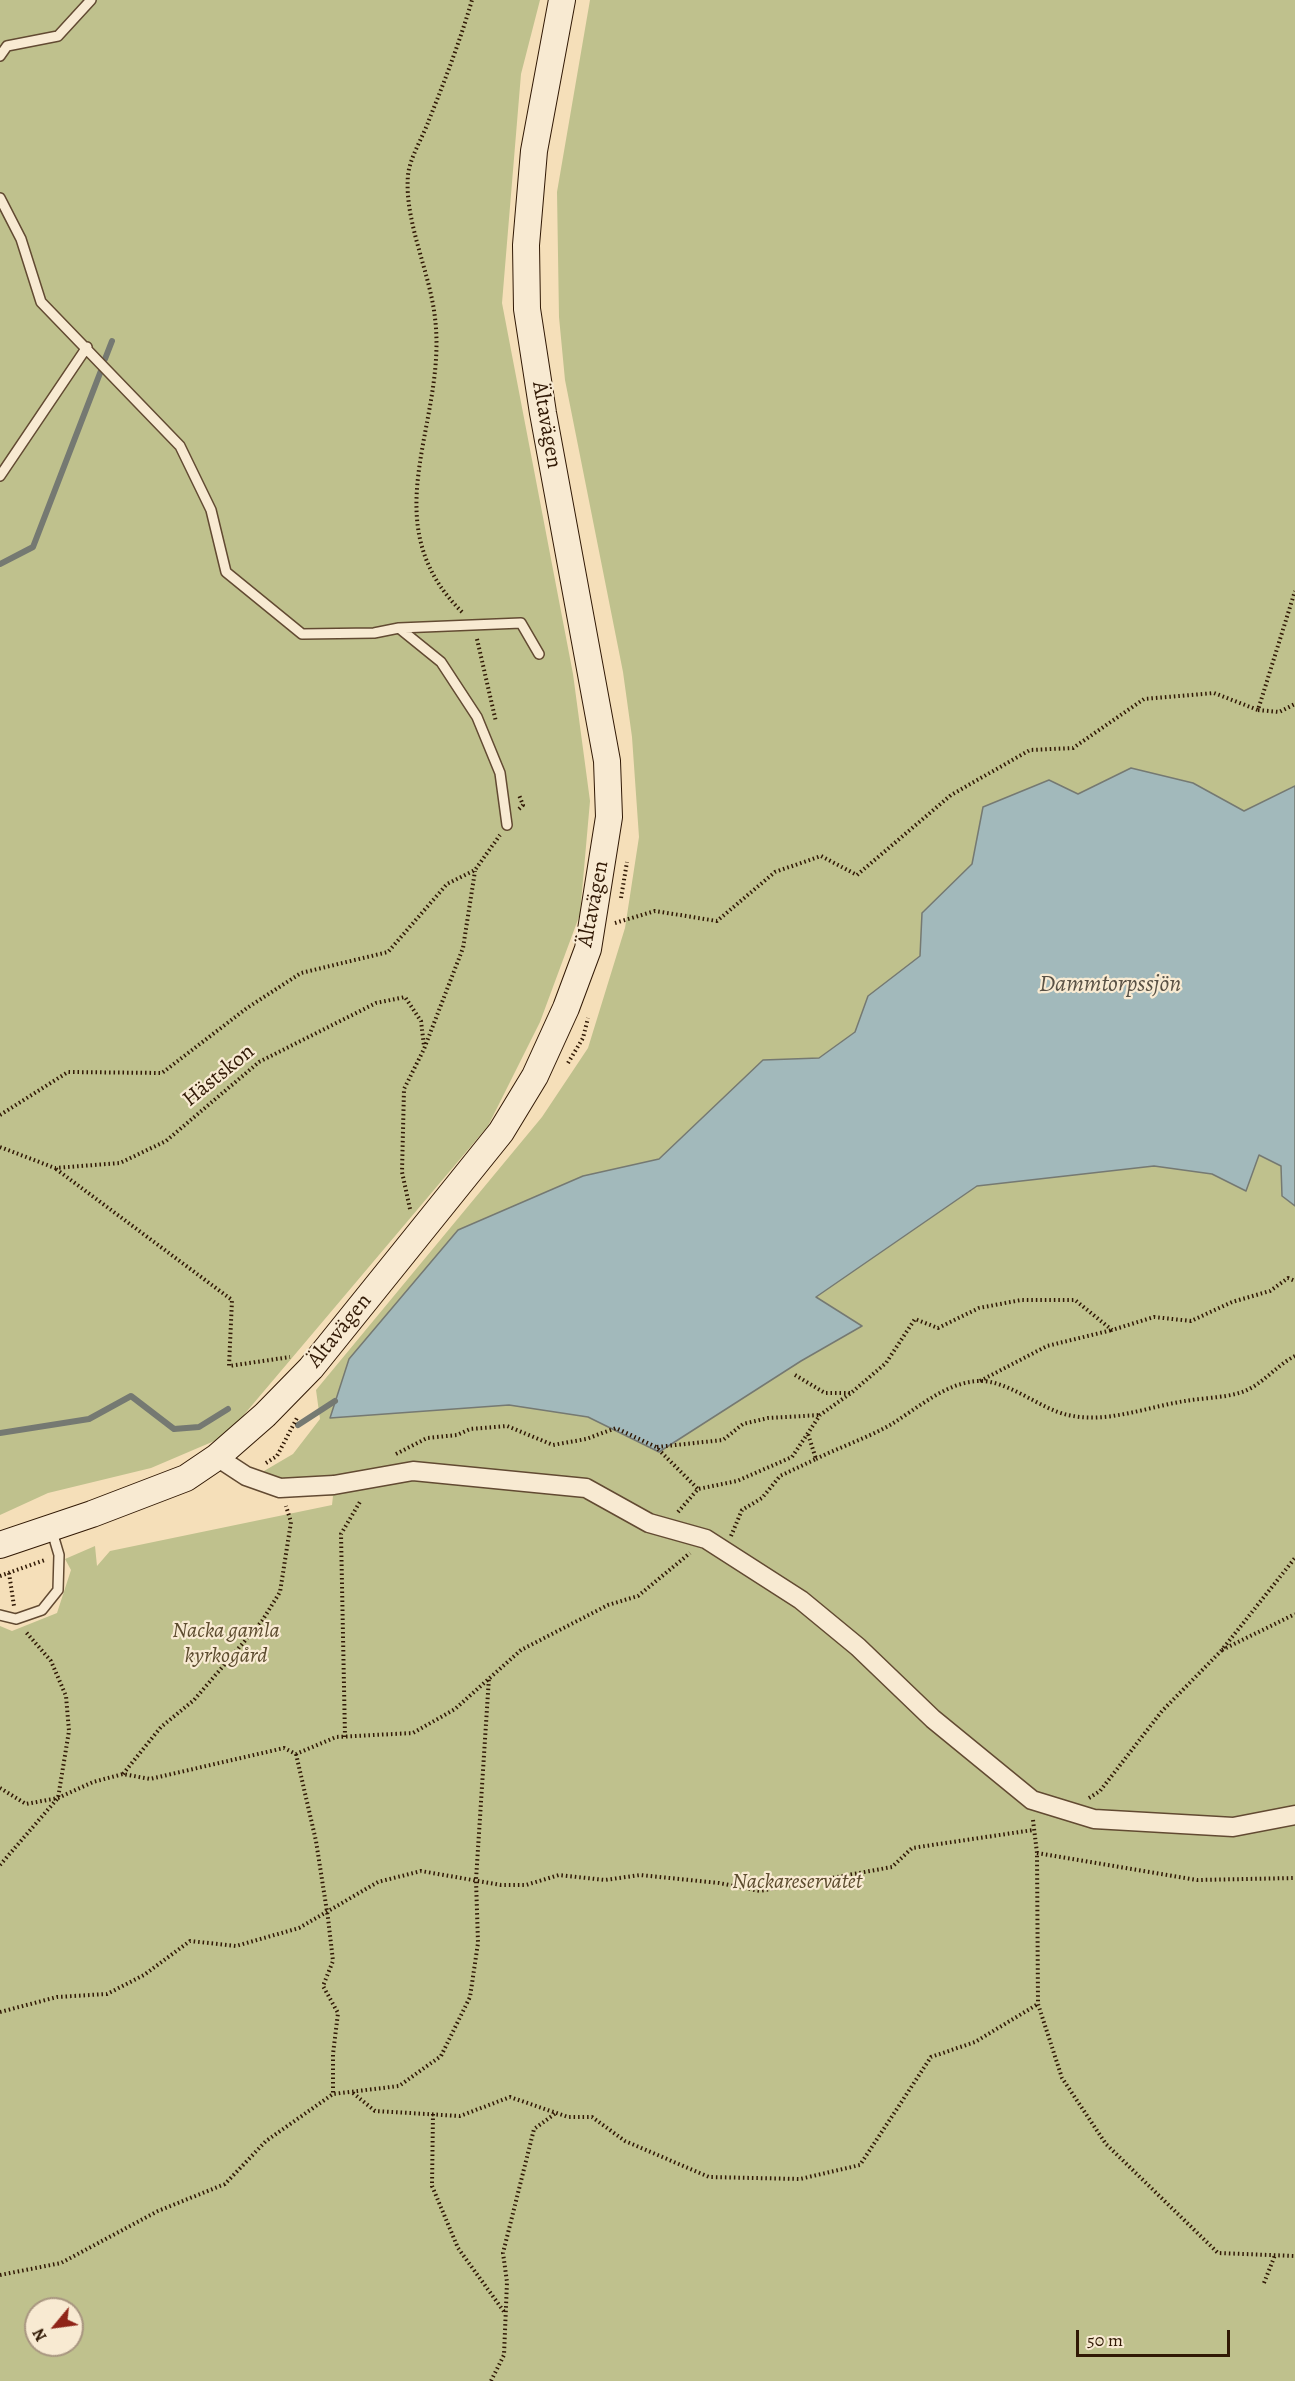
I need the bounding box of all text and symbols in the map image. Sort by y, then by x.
street label: Ältavägen [525,380,567,470]
street label: Ältavägen [573,859,615,949]
water label: Dammtorpssjön [1039,971,1181,999]
street label: Hästskon [178,1039,260,1113]
street label: Ältavägen [302,1289,378,1373]
park label: Nacka gamla kyrkogård [172,1619,280,1670]
park label: Nackareservatet [732,1870,862,1896]
north arrow [24,2297,84,2357]
scale bar [1079,2318,1234,2356]
text: N [28,2324,52,2345]
text: 50 m [1087,2328,1123,2352]

